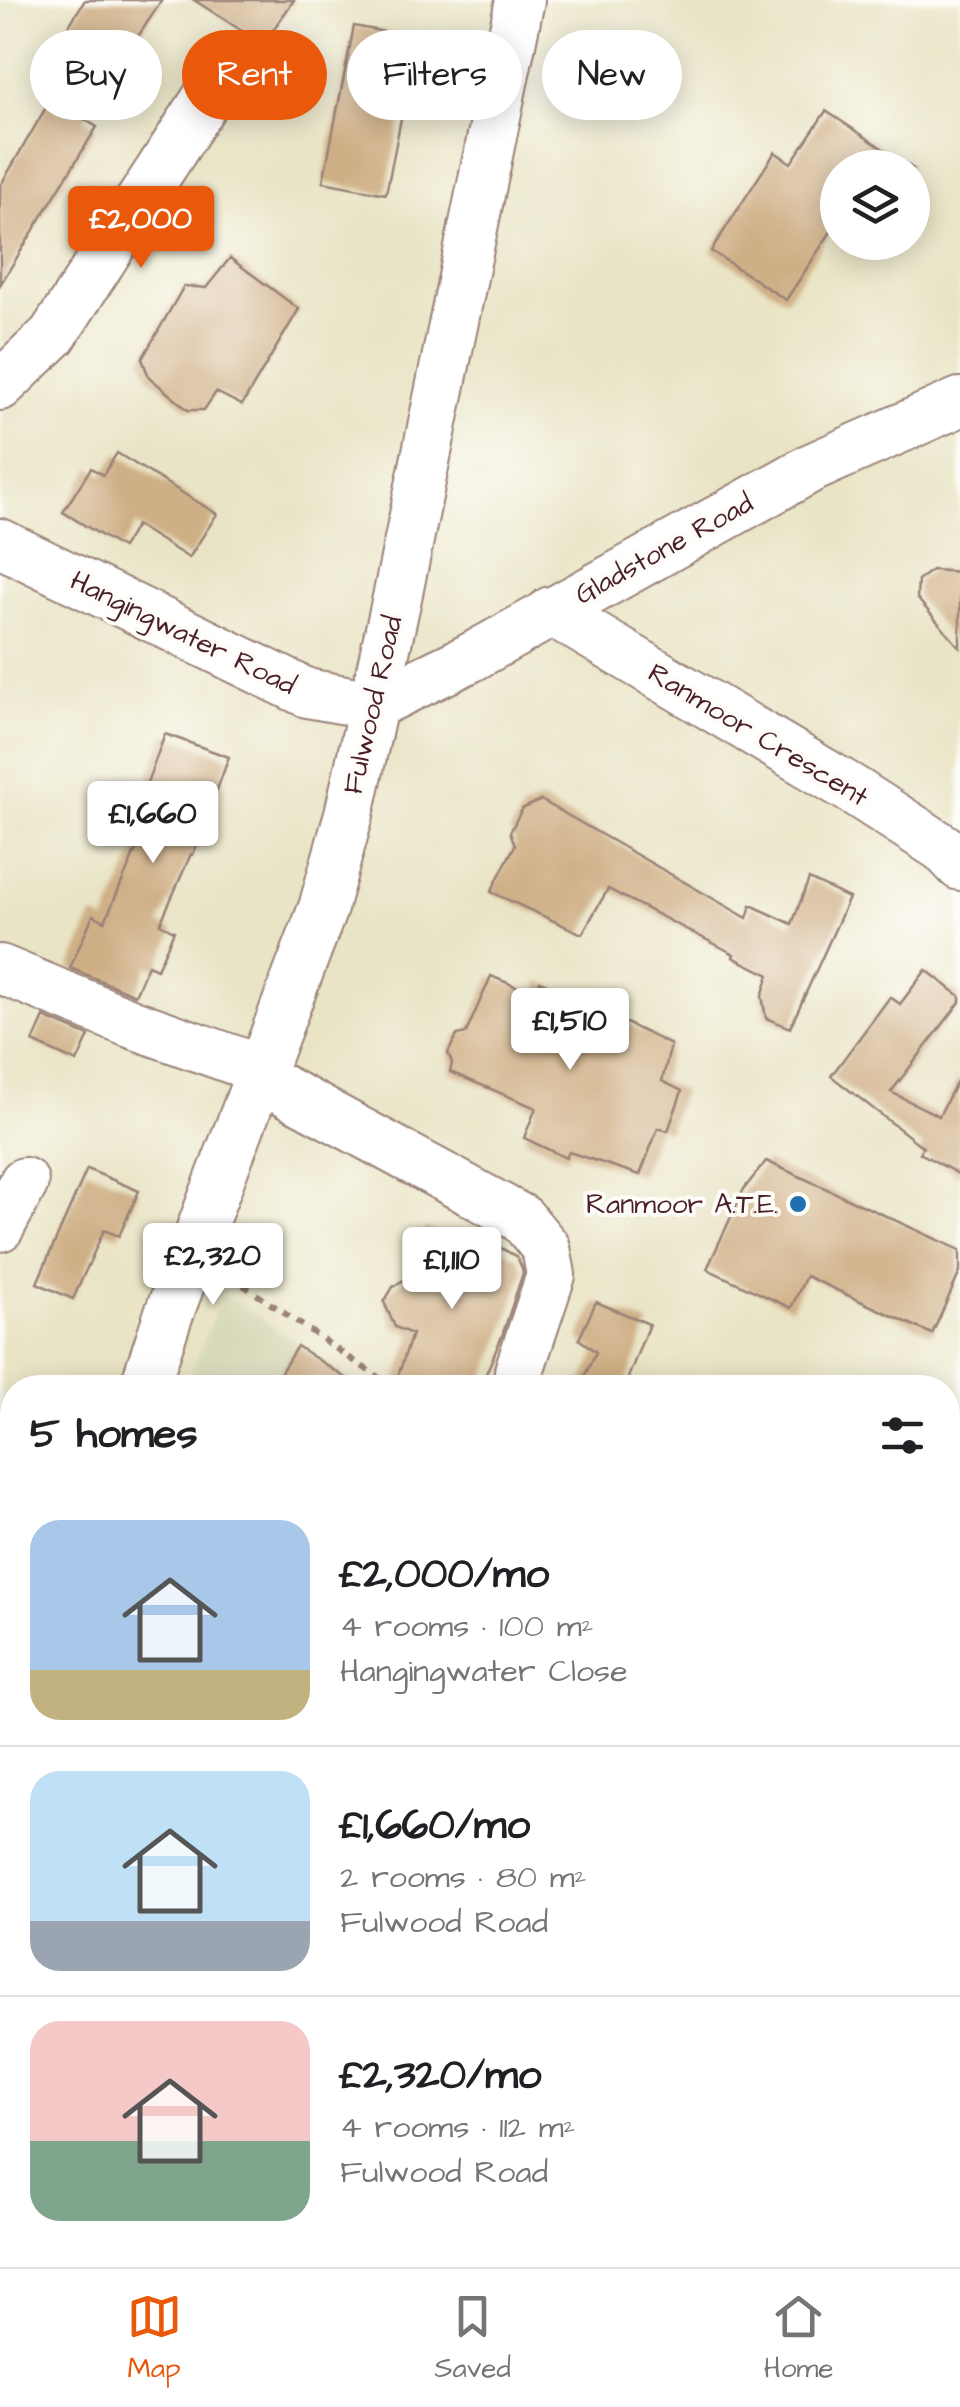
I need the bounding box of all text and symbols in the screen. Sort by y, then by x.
chip: Buy [30,30,162,120]
chip: Rent [182,30,327,120]
chip: Filters [347,30,522,120]
chip: New [542,30,682,120]
map controls [820,150,930,260]
button: layers [820,150,930,260]
pin: £2,000 [60,186,222,271]
text: £2,000 [90,196,192,241]
street label: Gladstone Road [568,484,760,614]
street label: Hangingwater Road [63,561,302,705]
street label: Fulwood Road [334,612,412,798]
street label: Ranmoor Crescent [640,654,876,817]
pin: £1,660 [72,781,234,866]
text: £1,660 [109,791,197,836]
pin: £1,510 [489,988,651,1073]
text: £1,510 [533,998,607,1043]
place label: Ranmoor A.T.E. [586,1185,778,1224]
marker: Ranmoor A.T.E. [787,1193,809,1215]
pin: £2,320 [132,1223,294,1308]
pin: £1,110 [371,1227,533,1312]
text: £2,320 [165,1233,261,1278]
text: £1,110 [424,1237,480,1282]
text: 5 homes [30,1406,197,1464]
icon: filters [875,1408,930,1463]
text: £2,000/mo [340,1546,549,1604]
icon: home [110,1560,230,1680]
text: 4 rooms · 100 m² [340,1604,594,1649]
text: Hangingwater Close [340,1649,627,1694]
text: £1,660/mo [340,1797,530,1855]
icon: home [110,1811,230,1931]
text: 2 rooms · 80 m² [340,1855,587,1900]
text: Fulwood Road [340,1900,548,1945]
text: £2,320/mo [340,2047,541,2105]
icon: home [110,2061,230,2181]
text: 4 rooms · 112 m² [340,2105,576,2150]
text: Fulwood Road [340,2150,548,2195]
tab: Map [127,2289,182,2388]
tab: Saved [435,2289,511,2388]
tab: Home [764,2289,833,2388]

